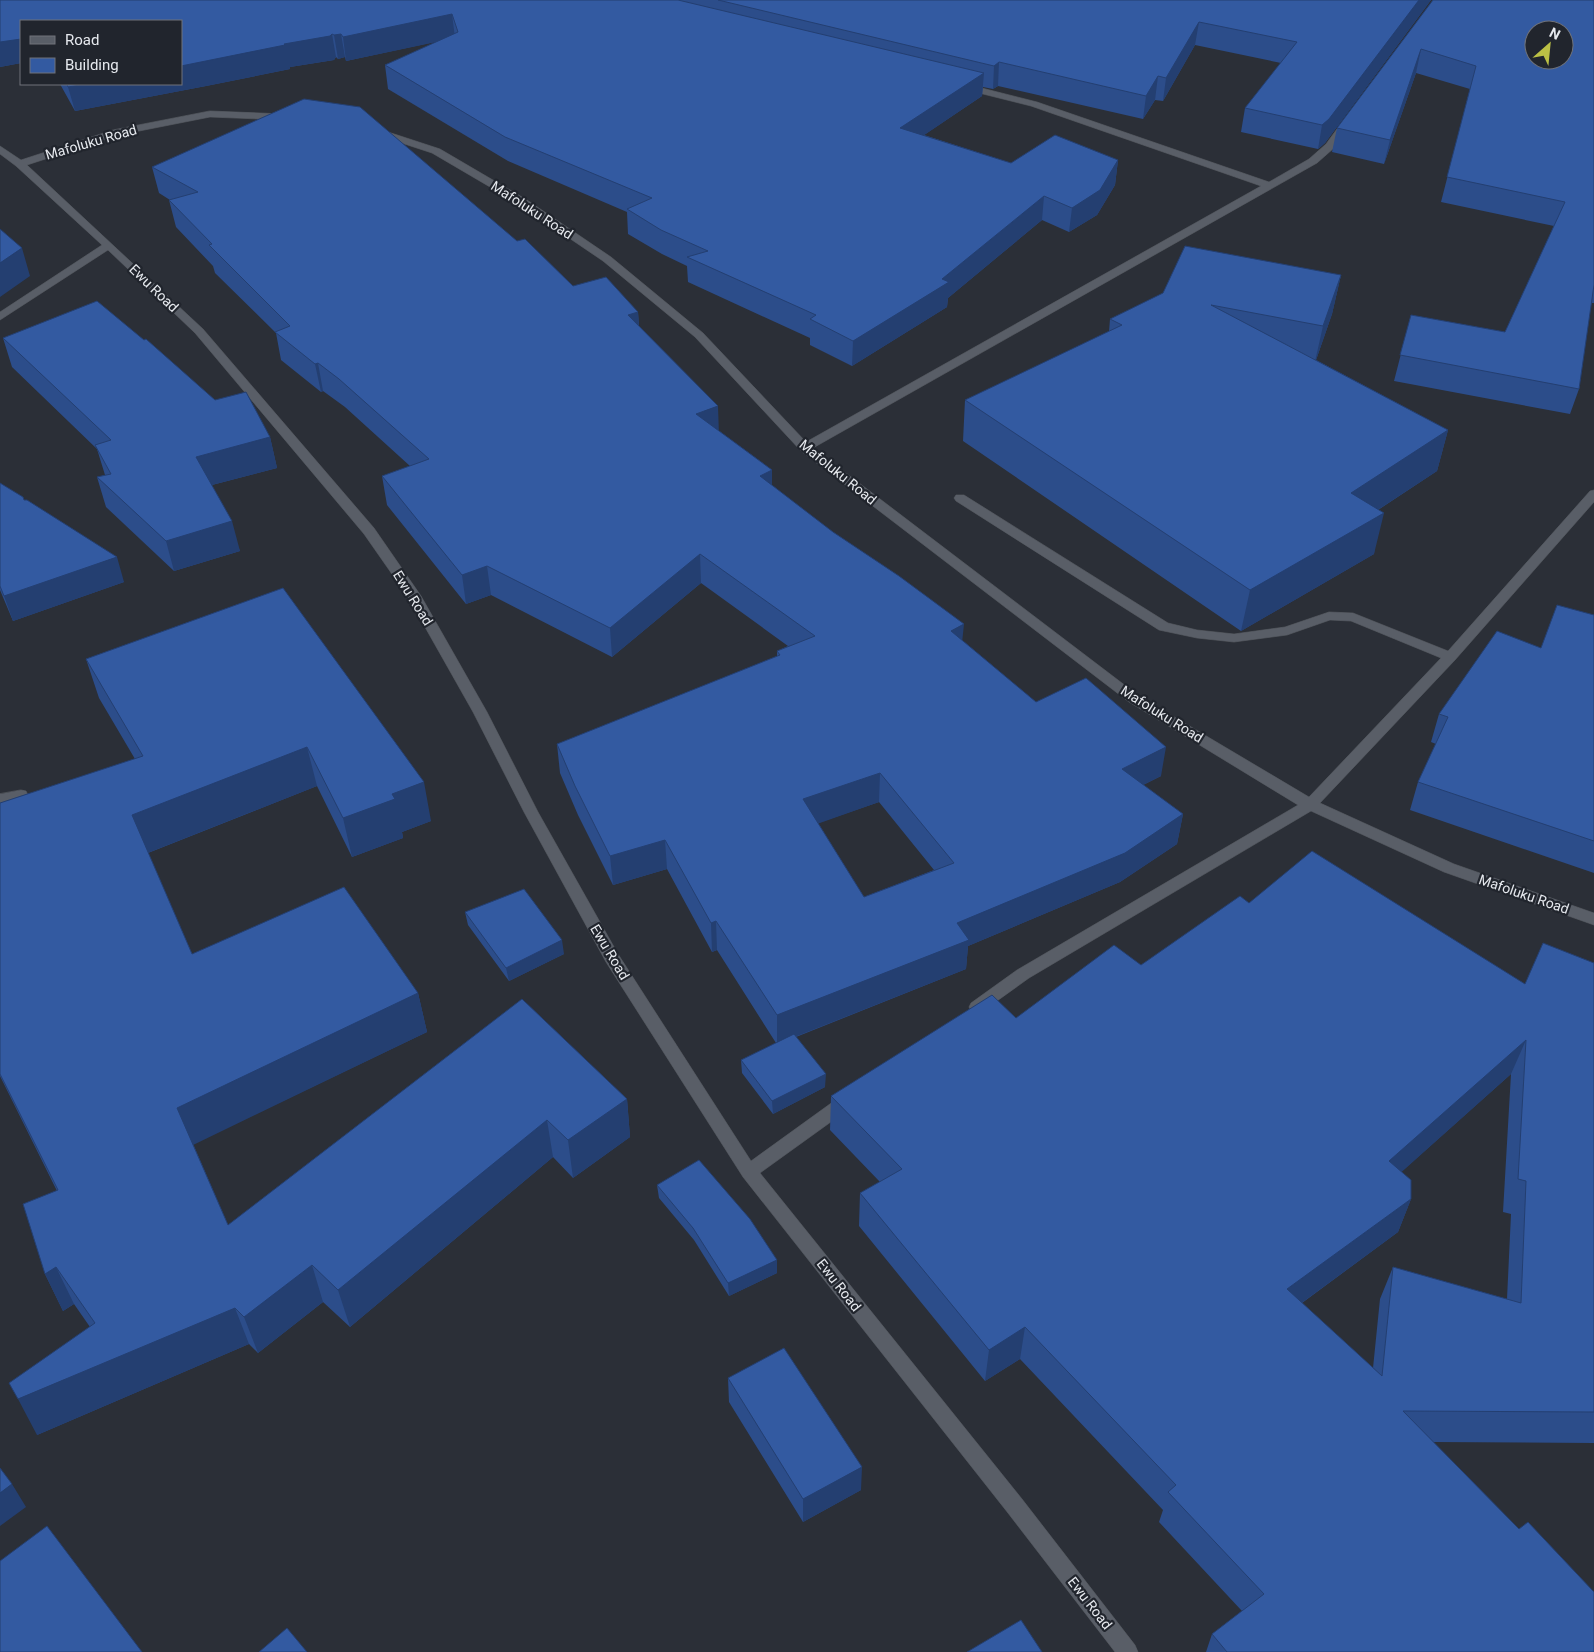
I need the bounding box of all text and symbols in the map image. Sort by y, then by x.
legend [20,20,182,85]
north arrow [1524,20,1574,70]
text: N [1547,24,1563,43]
text: Road [65,31,99,49]
text: Building [65,56,119,74]
street label: Mafoluku Road [44,121,138,163]
street label: Mafoluku Road [488,178,576,242]
street label: Ewu Road [126,261,182,315]
street label: Mafoluku Road [796,436,880,508]
street label: Ewu Road [390,568,436,628]
street label: Mafoluku Road [1118,682,1206,746]
street label: Mafoluku Road [1477,871,1571,917]
street label: Ewu Road [587,921,633,983]
street label: Ewu Road [814,1256,864,1314]
street label: Ewu Road [1065,1574,1115,1632]

